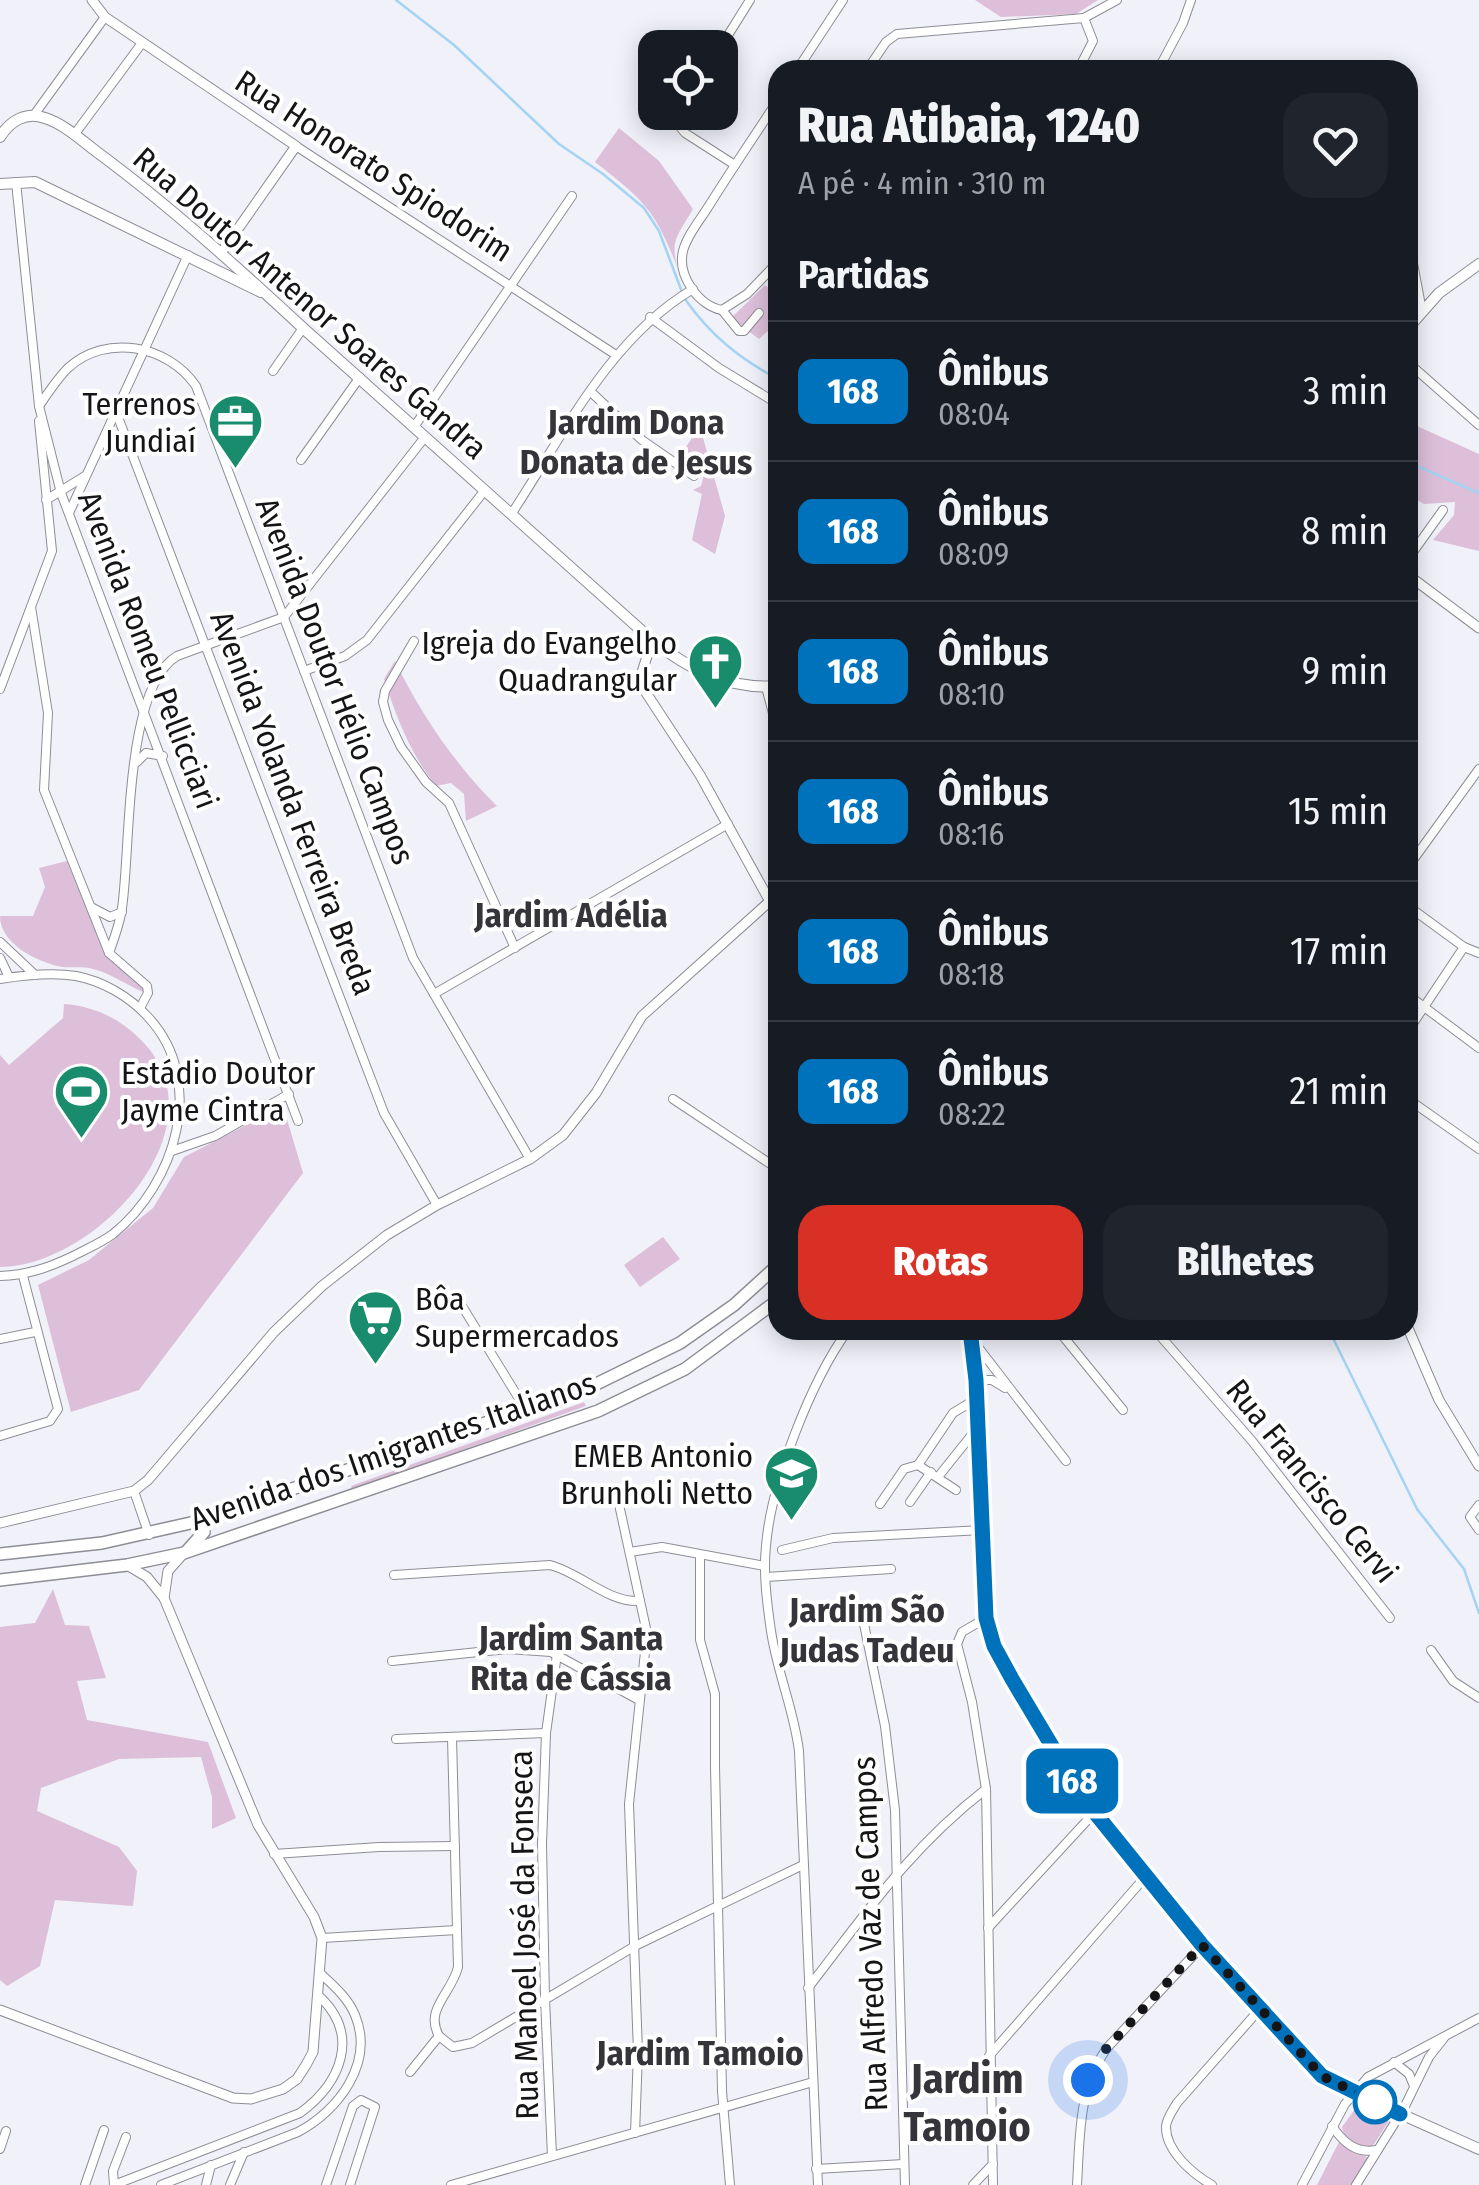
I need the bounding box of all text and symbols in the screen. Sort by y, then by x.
map controls [638,30,738,130]
button: locate [638,30,738,130]
street label: Rua Honorato Spiodorim [228,62,520,270]
button: heart [1283,93,1388,198]
text: Rua Atibaia, 1240 [798,97,1140,155]
street label: Rua Doutor Antenor Soares Gandra [125,139,495,467]
text: A pé · 4 min · 310 m [798,164,1046,202]
text: Partidas [798,252,929,298]
text: Ônibus [938,349,1049,395]
text: 3 min [1303,368,1388,414]
text: 168 [827,370,879,412]
place label: Terrenos Jundiaí [83,385,196,460]
office icon: Terrenos Jundiaí [205,392,265,471]
text: 08:04 [938,395,1010,433]
district label: Jardim Dona Donata de Jesus [520,401,752,483]
street label: Avenida Romeu Pellicciari [70,486,226,814]
text: Ônibus [938,489,1049,535]
street label: Avenida Doutor Hélio Campos [247,492,423,870]
text: 8 min [1301,508,1388,554]
text: 168 [827,510,879,552]
text: 08:09 [938,535,1009,573]
street label: Avenida Yolanda Ferreira Breda [202,606,384,1000]
place label: Igreja do Evangelho Quadrangular [422,624,677,699]
text: Ônibus [938,629,1049,675]
church icon: Igreja do Evangelho Quadrangular [686,631,746,710]
text: 9 min [1302,648,1388,694]
text: 168 [827,650,879,692]
text: 08:10 [938,675,1005,713]
text: Ônibus [938,769,1049,815]
text: 15 min [1288,788,1388,834]
text: 168 [827,790,879,832]
text: 08:16 [938,815,1005,853]
district label: Jardim Adélia [473,894,668,936]
text: Ônibus [938,909,1049,955]
text: 17 min [1290,928,1388,974]
text: 168 [827,930,879,972]
text: 08:18 [938,955,1005,993]
text: Ônibus [938,1049,1049,1095]
place label: Estádio Doutor Jayme Cintra [121,1054,315,1129]
sports icon: Estádio Doutor Jayme Cintra [52,1061,112,1140]
text: 21 min [1290,1068,1388,1114]
text: 168 [827,1070,879,1112]
text: 08:22 [938,1095,1006,1133]
button: Rotas [798,1205,1083,1320]
button: Bilhetes [1103,1205,1388,1320]
place label: Bôa Supermercados [415,1280,619,1355]
supermarket icon: Bôa Supermercados [346,1287,406,1366]
street label: Avenida dos Imigrantes Italianos [185,1364,601,1538]
street label: Rua Francisco Cervi [1218,1372,1406,1590]
place label: EMEB Antonio Brunholi Netto [560,1437,753,1512]
school or university icon: EMEB Antonio Brunholi Netto [762,1444,822,1523]
district label: Jardim São Judas Tadeu [778,1589,955,1671]
district label: Jardim Santa Rita de Cássia [470,1617,672,1699]
line badge: 168 [1014,1748,1130,1814]
street label: Rua Manoel José da Fonseca [502,1750,546,2120]
street label: Rua Alfredo Vaz de Campos [845,1756,895,2112]
text: 168 [1046,1760,1098,1802]
district label: Jardim Tamoio [595,2032,804,2074]
district label: Jardim Tamoio [903,2054,1031,2152]
your location [1063,2055,1113,2105]
unlabelled marker [1354,2081,1396,2123]

